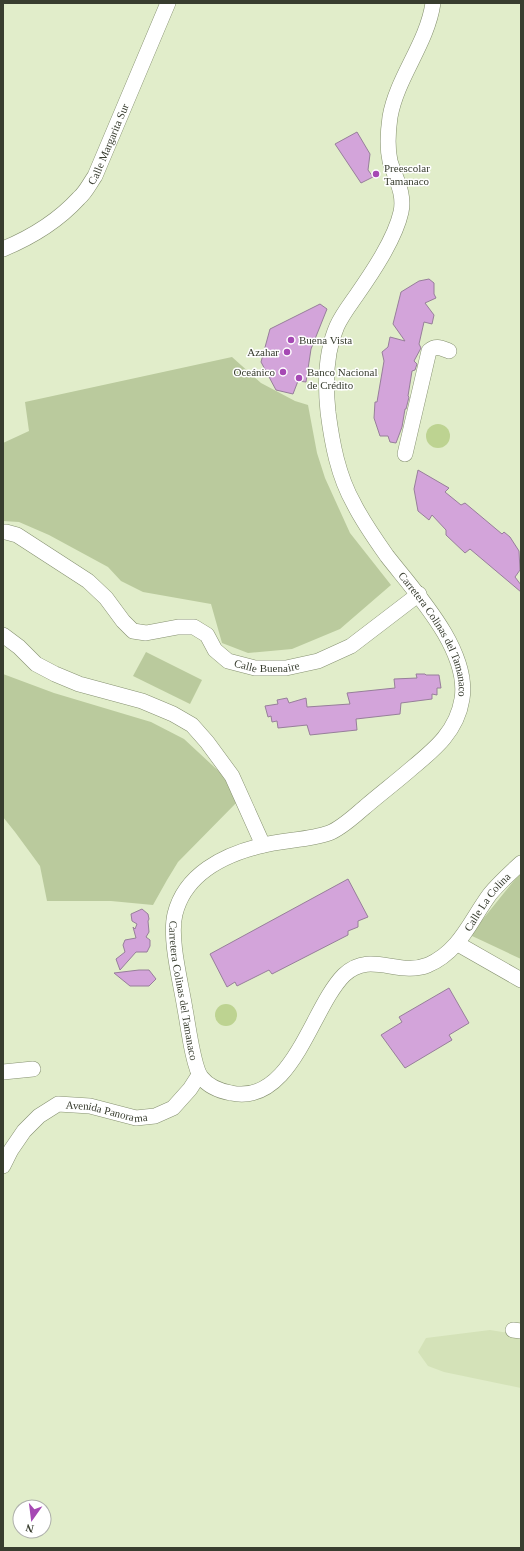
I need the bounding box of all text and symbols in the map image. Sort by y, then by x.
street label: Calle Margarita Sur [85,101,131,187]
place label: Preescolar Tamanaco [384,162,430,187]
marker: Preescolar Tamanaco [371,169,381,179]
place label: Buena Vista [299,334,352,346]
marker: Buena Vista [286,335,296,345]
place label: Azahar [247,346,279,358]
marker: Azahar [282,347,292,357]
place label: Oceánico [233,366,275,378]
place label: Banco Nacional de Crédito [307,366,378,391]
marker: Oceánico [278,367,288,377]
marker: Banco Nacional de Crédito [294,373,304,383]
street label: Carretera Colinas del Tamanaco [396,569,469,698]
street label: Calle Buenaire [233,657,301,674]
street label: Calle La Colina [462,870,513,933]
street label: Carretera Colinas del Tamanaco [167,920,200,1062]
street label: Avenida Panorama [65,1098,148,1124]
north arrow [12,1499,52,1539]
text: N [24,1522,35,1535]

